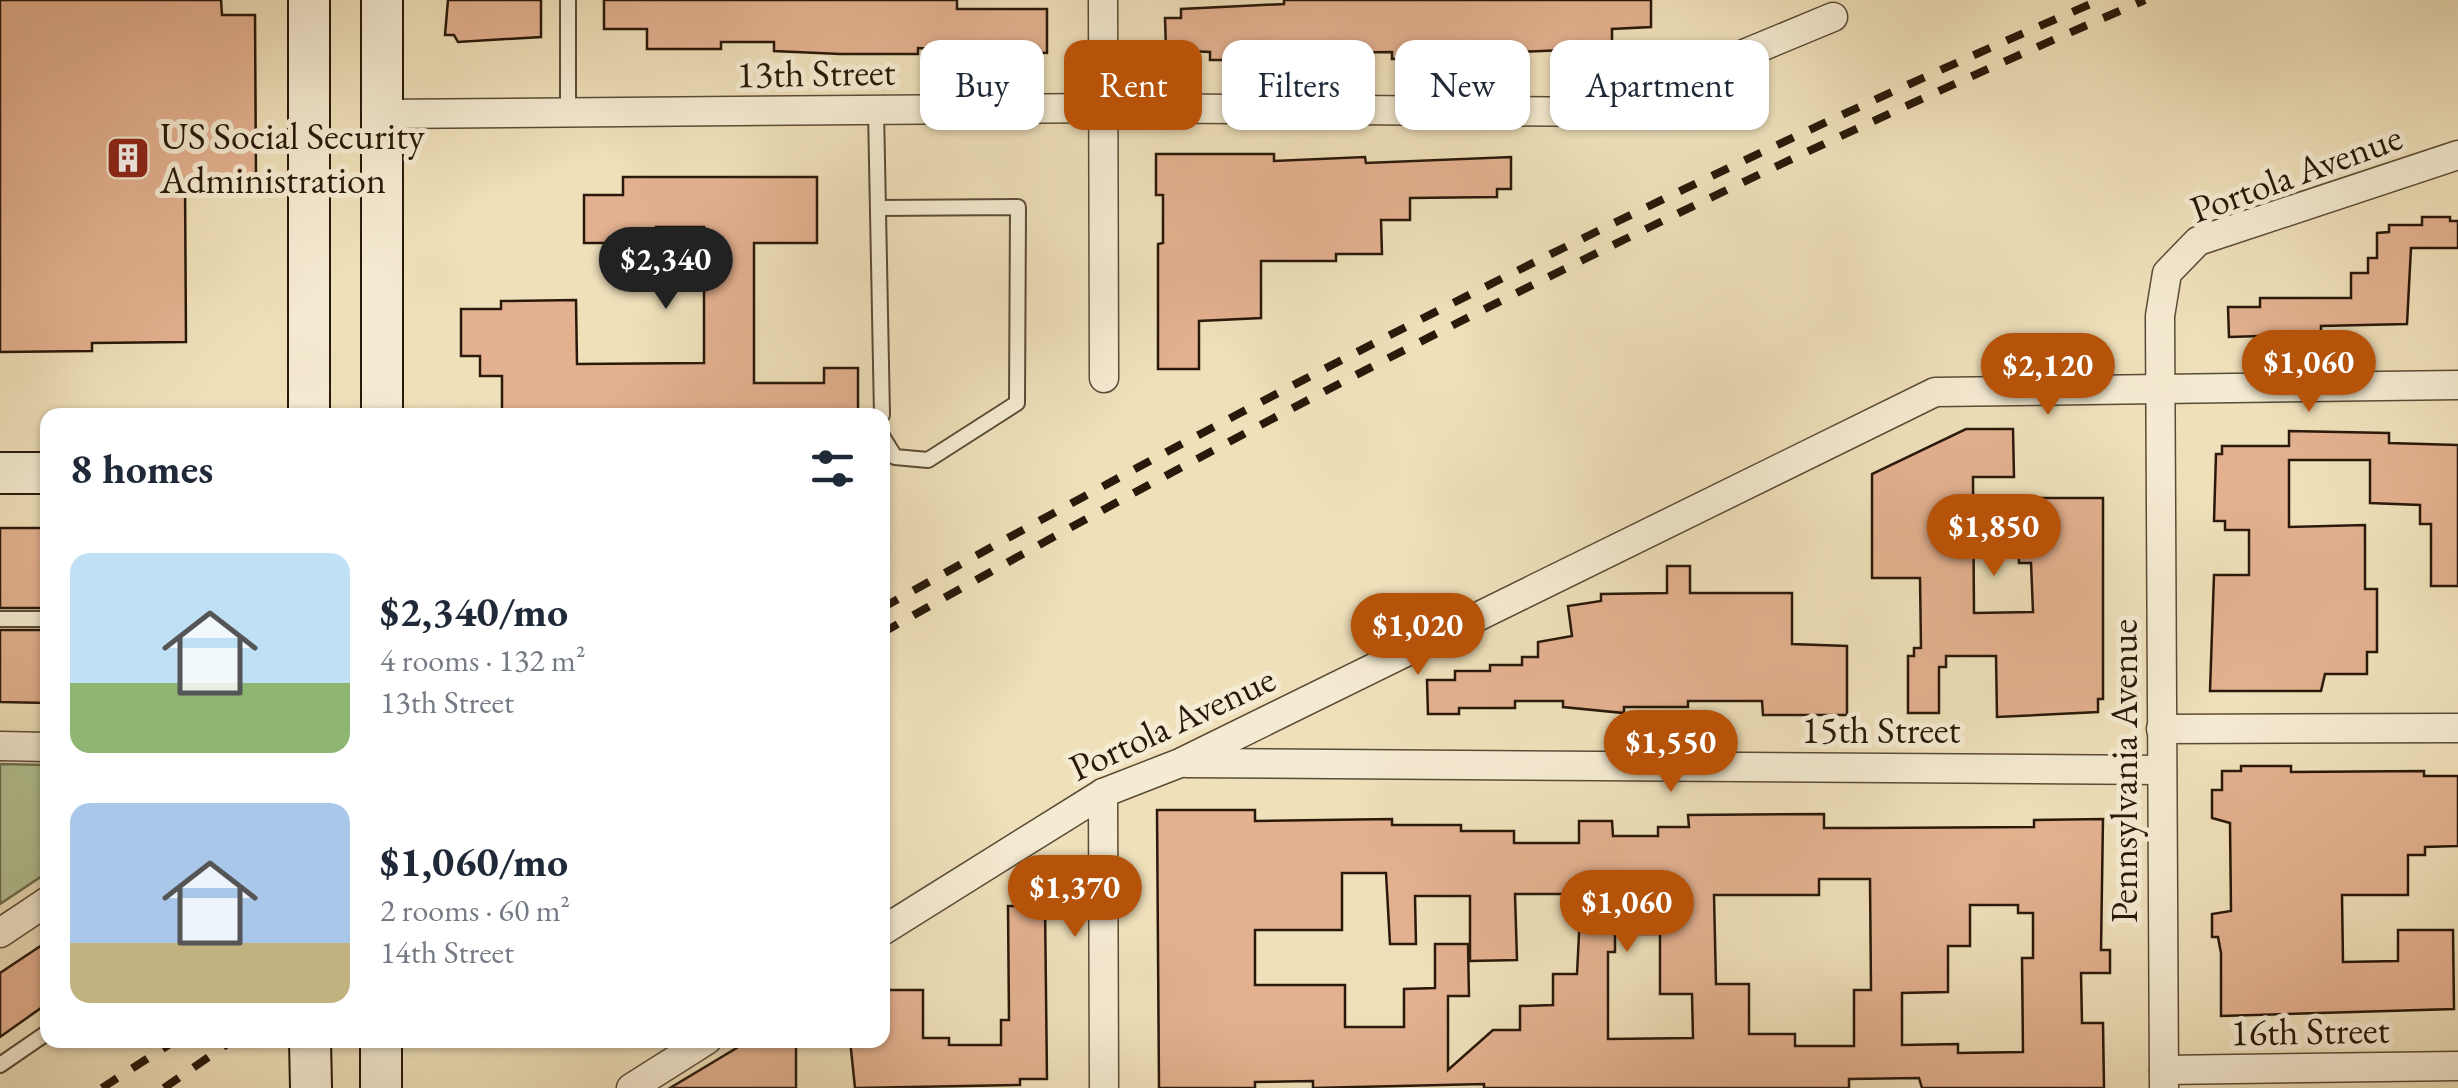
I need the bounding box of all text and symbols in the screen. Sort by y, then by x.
chip: Buy [920,40,1044,130]
chip: Rent [1064,40,1202,130]
chip: Filters [1222,40,1375,130]
chip: New [1395,40,1530,130]
chip: Apartment [1550,40,1769,130]
street label: 13th Street [736,47,896,98]
place label: US Social Security Administration [159,111,425,204]
street label: Portola Avenue [2183,112,2408,233]
building icon: US Social Security Administration [105,135,151,181]
pin: $2,340 [585,227,747,312]
text: $2,340 [621,238,711,280]
pin: $1,060 [2228,330,2390,415]
pin: $2,120 [1967,333,2129,418]
text: $1,060 [2264,341,2354,383]
text: $2,120 [2003,344,2093,386]
text: 8 homes [70,441,213,496]
icon: filters [805,441,860,496]
pin: $1,850 [1913,494,2075,579]
text: $1,850 [1949,505,2039,547]
text: $2,340/mo [380,584,568,639]
icon: home [150,593,270,713]
pin: $1,020 [1337,593,1499,678]
text: $1,020 [1373,604,1463,646]
street label: Pennsylvania Avenue [2099,619,2148,923]
text: 4 rooms · 132 m² [380,639,586,681]
street label: Portola Avenue [1061,653,1283,792]
text: 13th Street [380,681,514,723]
street label: 15th Street [1801,705,1961,754]
pin: $1,550 [1590,710,1752,795]
text: $1,550 [1626,721,1716,763]
text: $1,060/mo [380,834,568,889]
icon: home [150,843,270,963]
pin: $1,370 [994,855,1156,940]
text: $1,370 [1030,866,1120,908]
pin: $1,060 [1546,870,1708,955]
text: $1,060 [1582,881,1672,923]
text: 2 rooms · 60 m² [380,889,570,931]
text: 14th Street [380,931,514,973]
street label: 16th Street [2230,1005,2390,1056]

